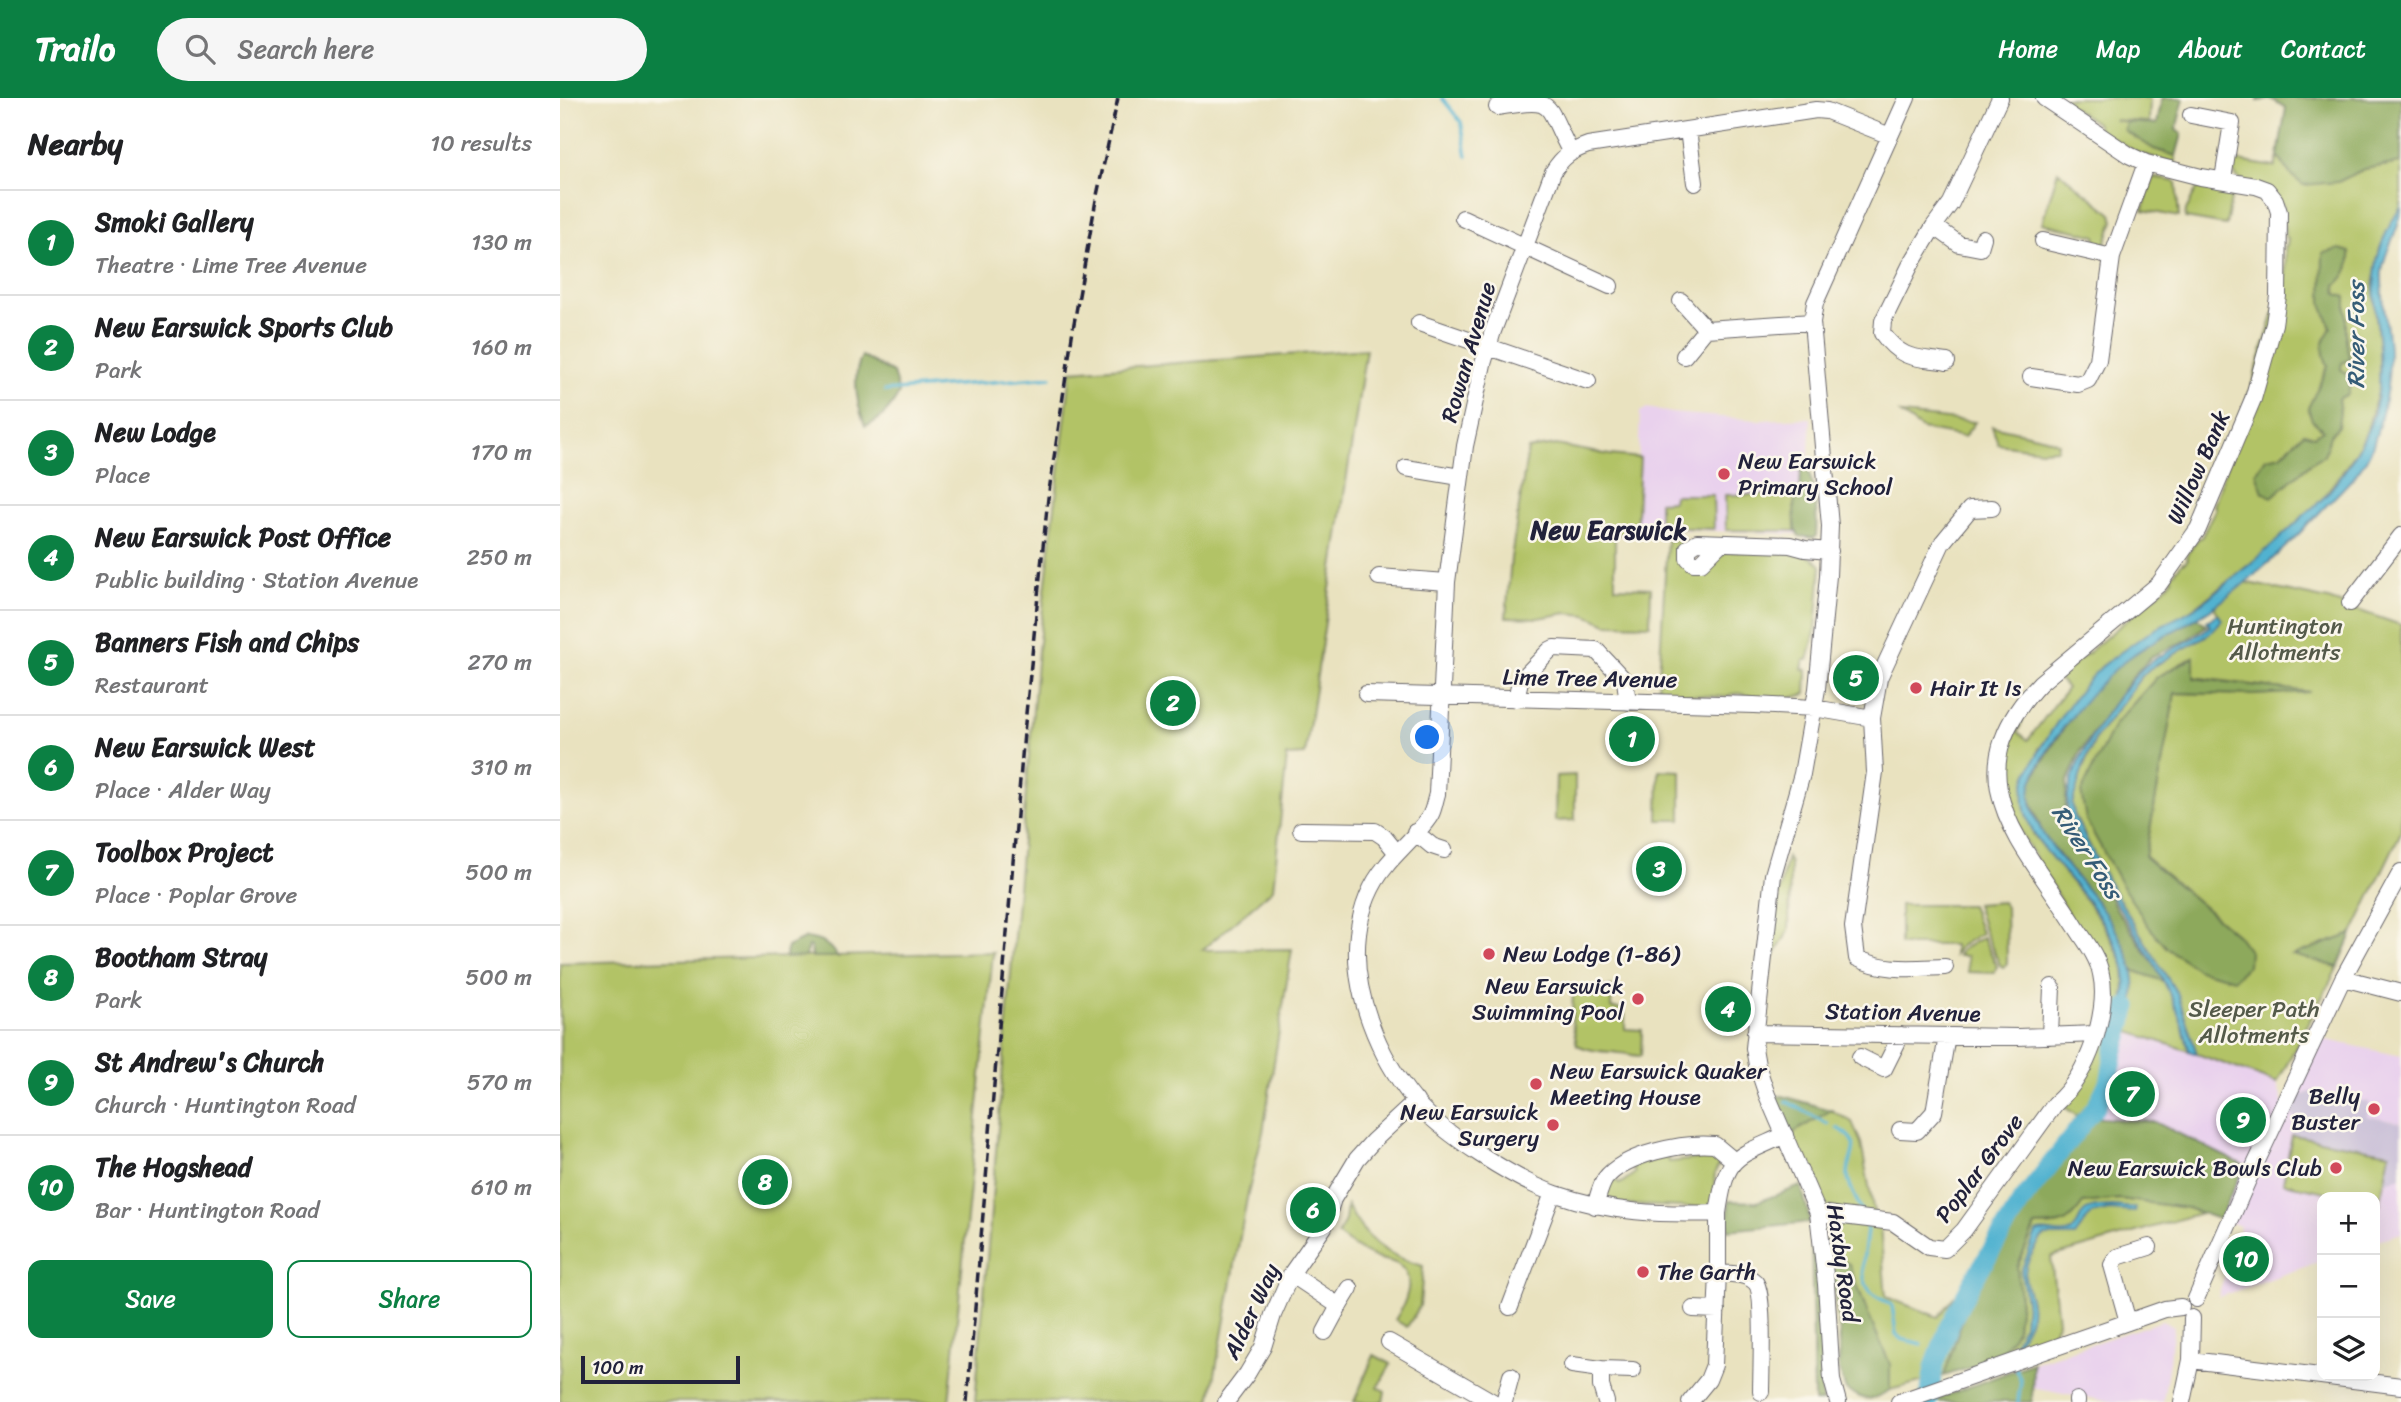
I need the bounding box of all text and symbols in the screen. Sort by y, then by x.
search box [157,18,647,81]
text: Trailo [35,20,115,78]
text: Search here [237,26,374,72]
text: Home [1998,28,2058,70]
text: Map [2096,28,2140,70]
text: About [2178,28,2243,70]
text: Contact [2281,28,2366,70]
icon: search [181,30,219,68]
text: Nearby [28,117,123,171]
text: 10 results [430,123,532,164]
text: Smoki Gallery [95,199,254,245]
text: 1 [46,222,56,263]
text: 130 m [471,222,532,263]
text: Theatre · Lime Tree Avenue [95,245,367,286]
street label: Rowan Avenue [1429,277,1508,427]
water label: River Foss [2335,279,2377,388]
text: New Earswick Sports Club [95,304,393,350]
text: 2 [44,327,58,368]
text: 160 m [471,327,532,368]
text: Park [95,350,142,391]
street label: Willow Bank [2155,403,2242,531]
text: New Lodge [95,409,216,455]
text: 3 [45,432,57,473]
text: 170 m [471,432,532,473]
place label: New Earswick Primary School [1738,441,1893,508]
text: Place [95,455,150,496]
marker: New Earswick Primary School [1716,466,1732,482]
district label: New Earswick [1530,507,1688,553]
text: New Earswick Post Office [95,514,391,560]
text: 4 [44,537,58,578]
text: 250 m [466,537,532,578]
text: Public building · Station Avenue [95,560,418,601]
park label: Huntington Allotments [2227,606,2343,673]
text: Banners Fish and Chips [95,619,359,665]
text: 5 [44,642,58,683]
text: 270 m [467,642,532,683]
pin: 5 [1833,652,1879,704]
street label: Lime Tree Avenue [1502,656,1678,701]
text: Restaurant [95,665,209,706]
place label: Hair It Is [1930,668,2022,709]
pin: 2 [1150,677,1196,729]
marker: Hair It Is [1908,680,1924,696]
pin: 1 [1609,713,1655,765]
your location [1410,720,1444,754]
text: New Earswick West [95,724,315,770]
text: 6 [44,747,58,788]
text: 310 m [471,747,532,788]
text: Place · Alder Way [95,770,271,811]
water label: River Foss [2040,796,2135,911]
text: Toolbox Project [95,829,274,875]
pin: 3 [1636,843,1682,895]
text: 7 [44,852,58,893]
text: 500 m [465,852,532,893]
text: Place · Poplar Grove [95,875,297,916]
text: Bootham Stray [95,934,267,980]
place label: New Lodge (1-86) [1503,934,1681,975]
marker: New Lodge (1-86) [1481,946,1497,962]
text: 8 [44,957,58,998]
text: 500 m [465,957,532,998]
place label: New Earswick Swimming Pool [1472,966,1624,1033]
text: Park [95,980,142,1021]
pin: 4 [1705,983,1751,1035]
park label: Sleeper Path Allotments [2189,989,2319,1056]
marker: New Earswick Swimming Pool [1630,991,1646,1007]
street label: Station Avenue [1825,991,1981,1034]
text: St Andrew's Church [95,1039,324,1085]
place label: New Earswick Quaker Meeting House [1550,1051,1768,1118]
text: 9 [44,1062,58,1103]
text: 570 m [467,1062,532,1103]
pin: 7 [2109,1068,2155,1120]
marker: New Earswick Quaker Meeting House [1528,1076,1544,1092]
place label: Belly Buster [2291,1076,2362,1143]
text: Church · Huntington Road [95,1085,356,1126]
place label: New Earswick Surgery [1400,1092,1539,1159]
pin: 9 [2220,1094,2266,1146]
marker: Belly Buster [2366,1101,2382,1117]
street label: Poplar Grove [1924,1104,2035,1232]
marker: New Earswick Surgery [1545,1117,1561,1133]
text: The Hogshead [95,1144,252,1190]
place label: New Earswick Bowls Club [2068,1148,2322,1189]
pin: 8 [742,1156,788,1208]
marker: New Earswick Bowls Club [2328,1160,2344,1176]
text: 10 [39,1167,63,1208]
text: 610 m [471,1167,532,1208]
pin: 6 [1290,1184,1336,1236]
text: Bar · Huntington Road [95,1190,319,1231]
map controls [2317,1192,2380,1381]
button: + [2317,1192,2380,1255]
street label: Haxby Road [1814,1201,1871,1327]
pin: 10 [2223,1233,2269,1285]
place label: The Garth [1657,1252,1756,1293]
button: − [2317,1255,2380,1318]
street label: Alder Way [1211,1256,1292,1367]
button: Save [28,1260,273,1338]
button: Share [287,1260,532,1338]
marker: The Garth [1635,1264,1651,1280]
button: layers [2317,1318,2380,1381]
text: 100 m [592,1351,644,1384]
scale bar [581,1353,740,1385]

